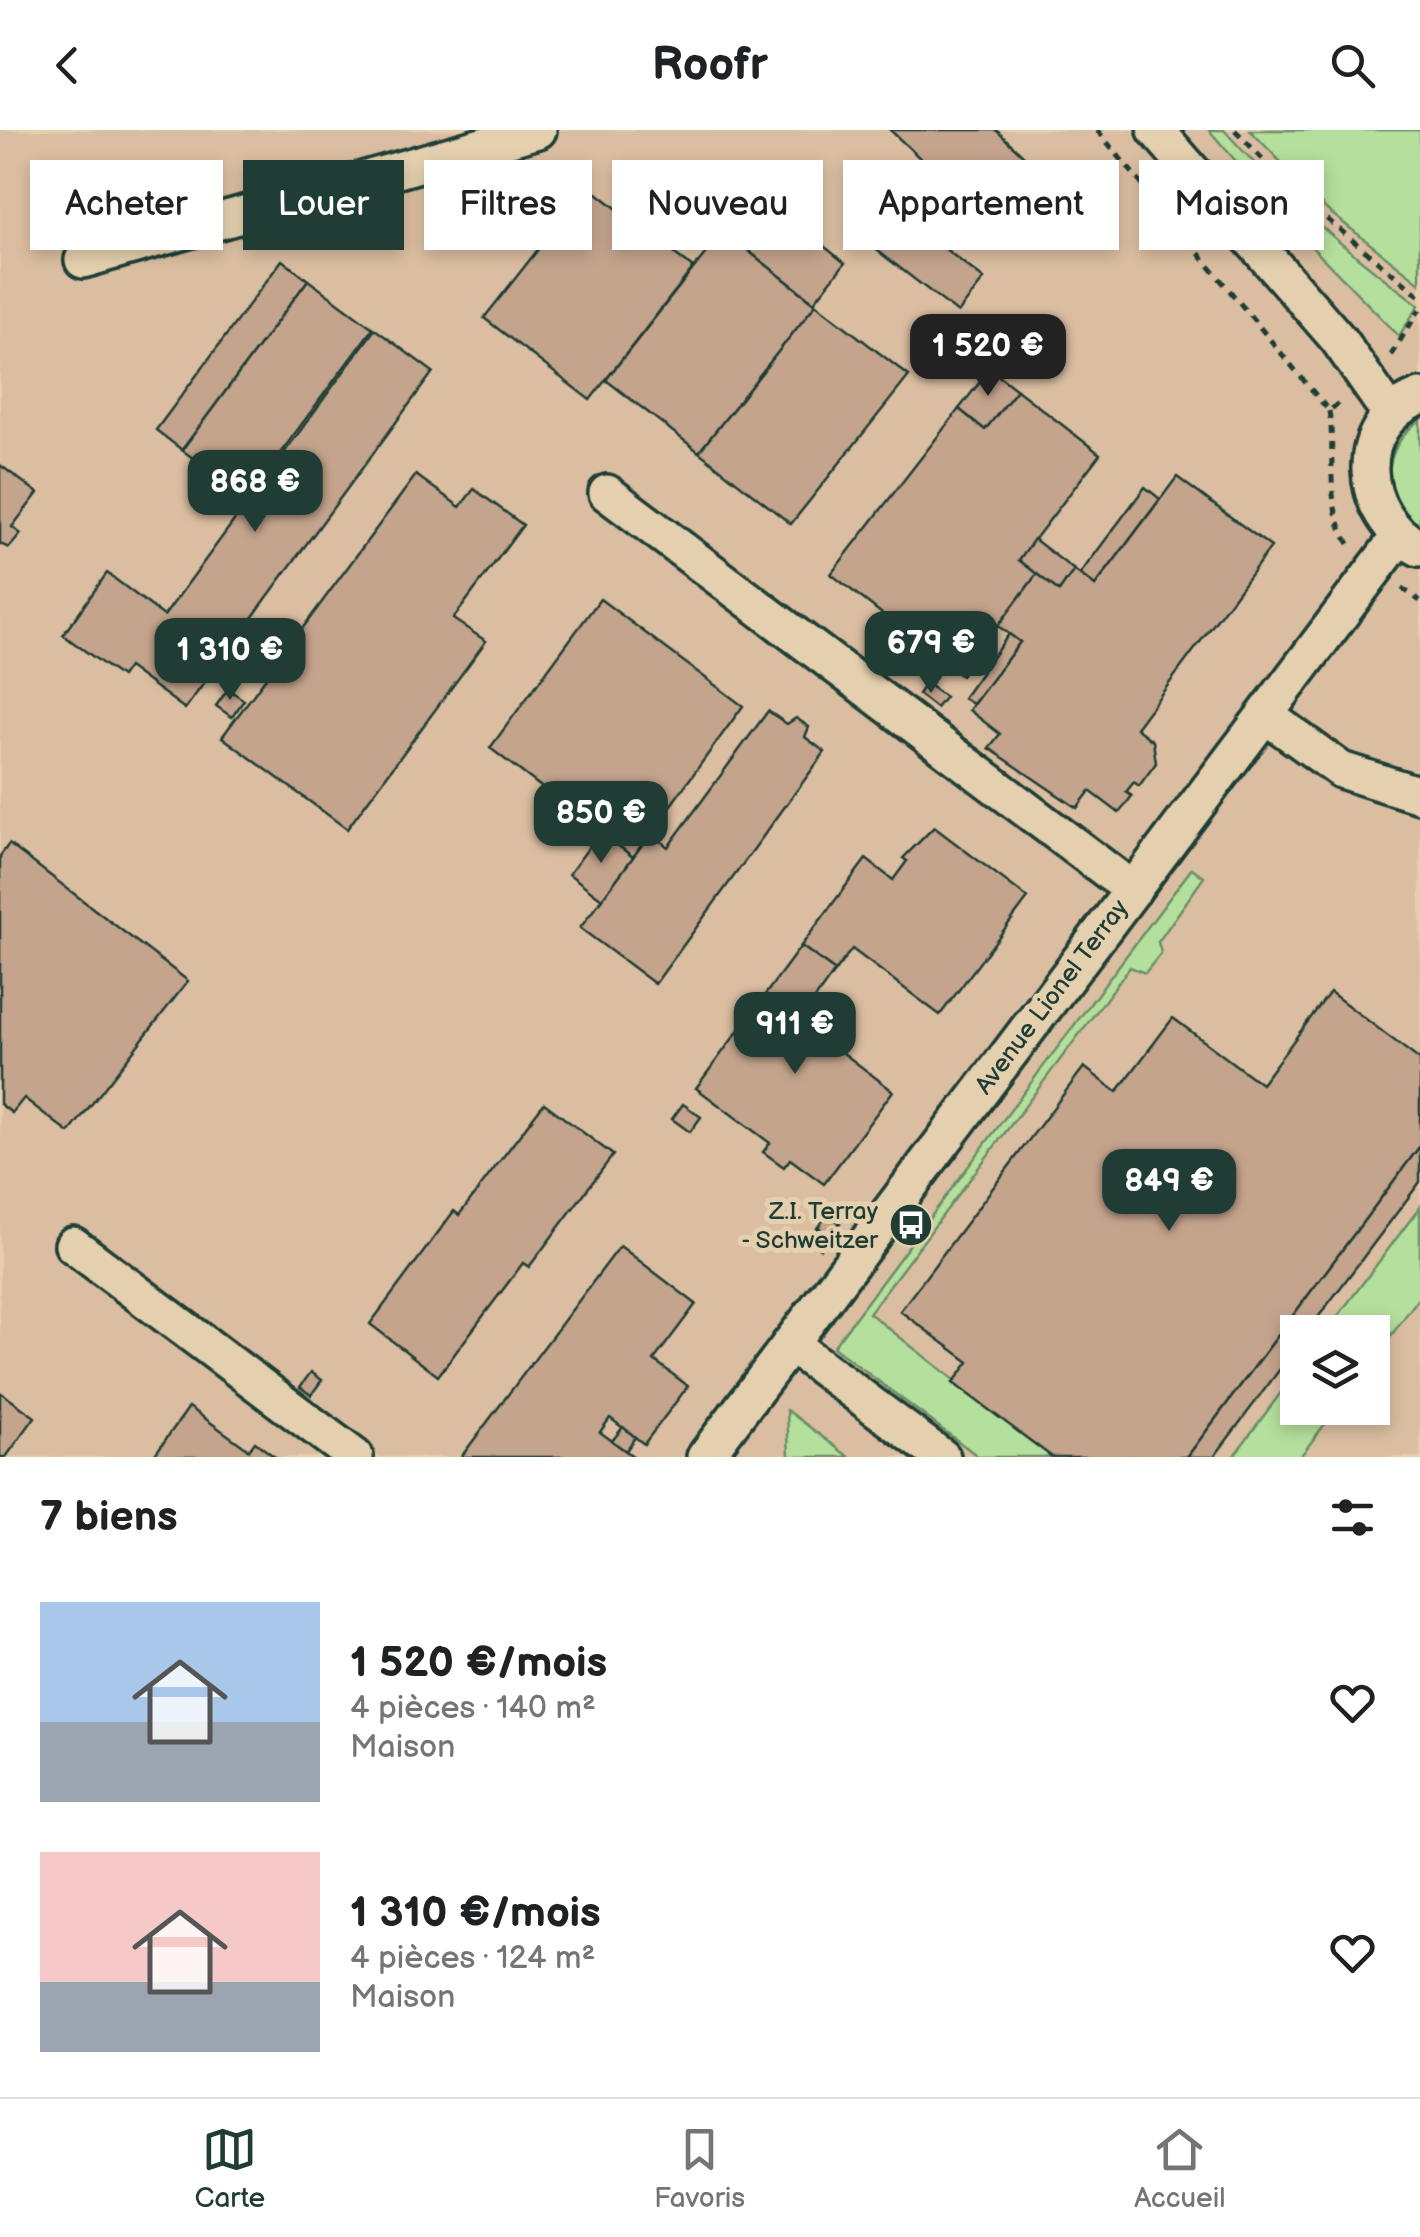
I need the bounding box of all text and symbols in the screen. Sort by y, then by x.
icon: back [40,38,95,93]
text: Roofr [652,38,768,93]
icon: search [1325,38,1380,93]
chip: Acheter [30,160,223,250]
chip: Louer [243,160,404,250]
chip: Filtres [424,160,592,250]
chip: Nouveau [612,160,823,250]
chip: Appartement [843,160,1119,250]
chip: Maison [1139,160,1324,250]
pin: 1 520 € [896,314,1080,399]
text: 1 520 € [932,327,1044,366]
pin: 868 € [185,450,325,535]
text: 868 € [210,463,300,502]
pin: 679 € [861,611,1001,696]
pin: 1 310 € [138,618,322,703]
text: 679 € [887,624,975,663]
text: 1 310 € [177,631,283,670]
pin: 850 € [531,781,671,866]
text: 850 € [556,794,646,833]
street label: Avenue Lionel Terray [969,893,1136,1100]
pin: 911 € [725,992,865,1077]
text: 911 € [756,1005,834,1044]
pin: 849 € [1099,1149,1239,1234]
text: 849 € [1124,1162,1214,1201]
place label: Z.I. Terray - Schweitzer [741,1196,879,1256]
bus stop icon: Z.I. Terray - Schweitzer [888,1202,934,1248]
map controls [1280,1315,1390,1425]
button: layers [1280,1315,1390,1425]
icon: filters [1325,1490,1380,1545]
text: 7 biens [40,1492,178,1543]
text: 1 520 €/mois [350,1638,607,1689]
icon: home [120,1642,240,1762]
icon: heart [1325,1675,1380,1730]
text: 4 pièces · 140 m² [350,1689,596,1728]
text: Maison [350,1728,455,1767]
text: 1 310 €/mois [350,1888,601,1939]
icon: home [120,1892,240,2012]
icon: heart [1325,1925,1380,1980]
text: 4 pièces · 124 m² [350,1939,595,1978]
text: Maison [350,1978,455,2017]
tab: Carte [194,2122,265,2215]
tab: Favoris [654,2122,745,2215]
tab: Accueil [1134,2122,1226,2215]

